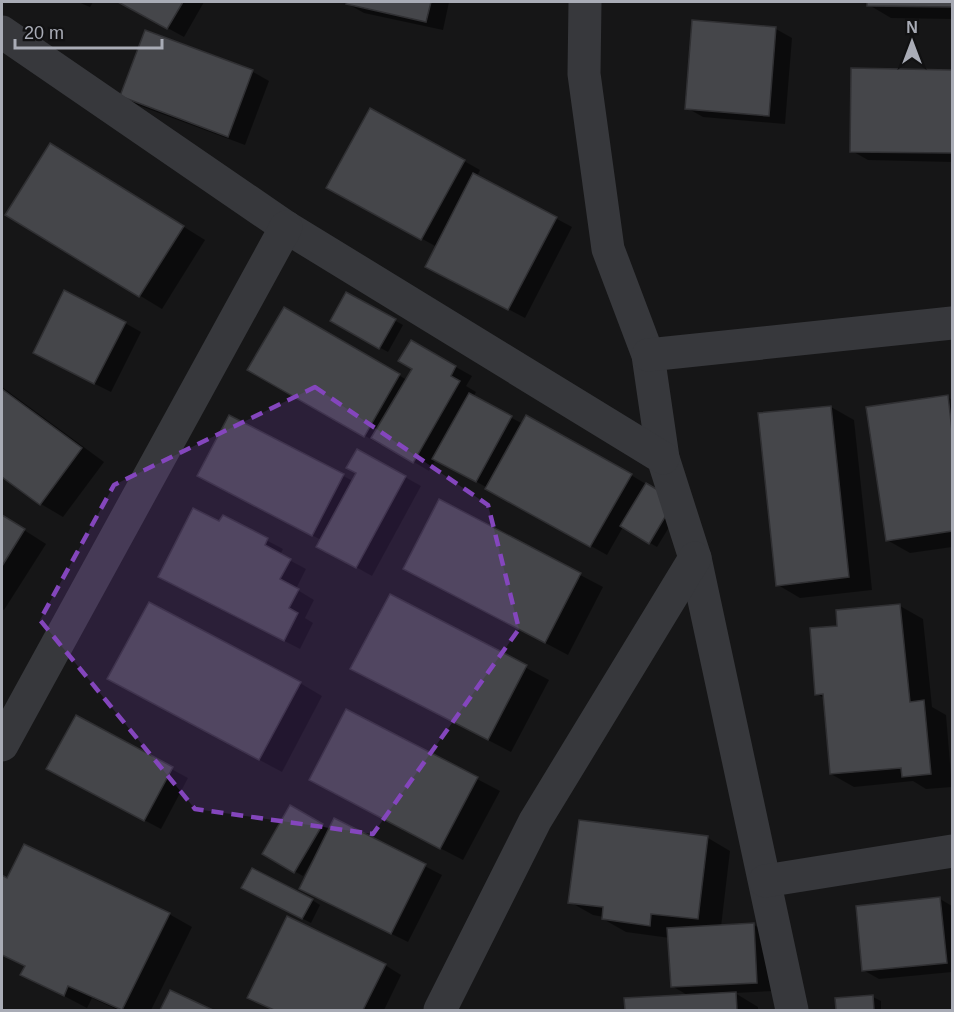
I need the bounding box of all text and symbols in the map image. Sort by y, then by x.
scale bar [15,12,162,50]
north arrow [882,12,942,72]
text: N [906,19,918,36]
text: 20 m [24,23,64,43]

